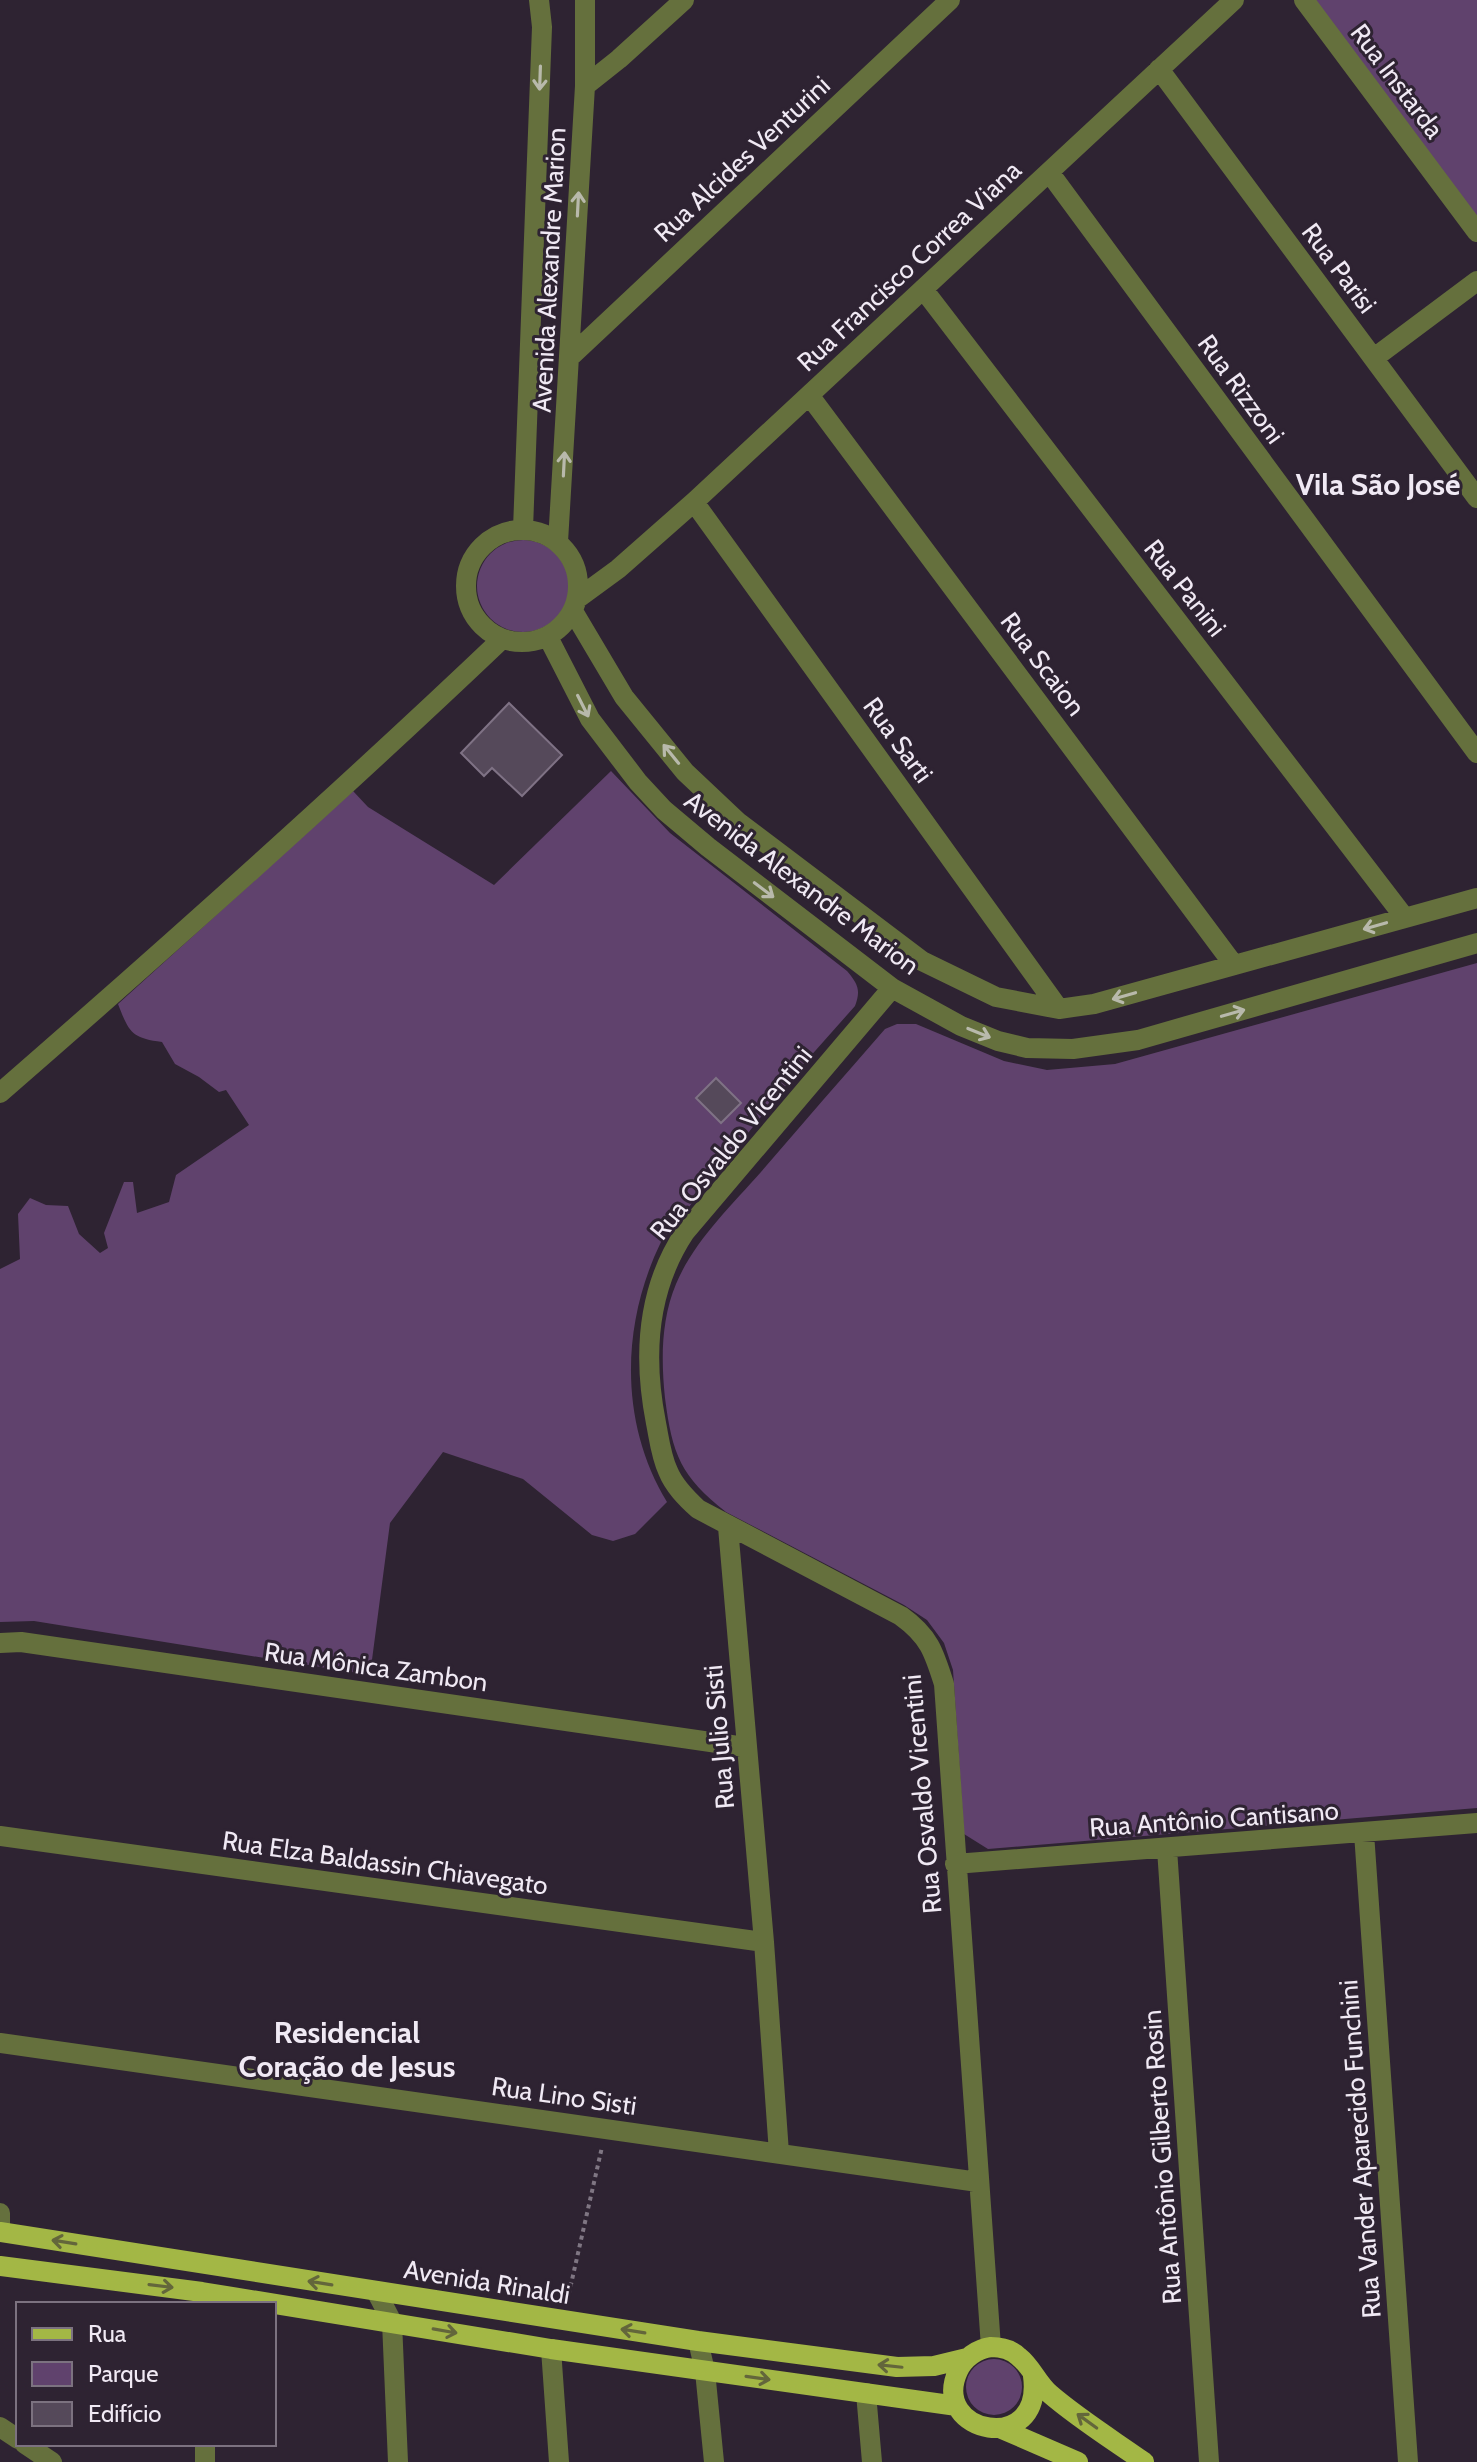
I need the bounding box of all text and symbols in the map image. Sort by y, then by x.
street label: Rua Instarda [1344,17,1451,145]
one-way arrow [532,64,547,91]
street label: Rua Alcides Venturini [647,69,837,249]
street label: Avenida Alexandre Marion [526,127,572,413]
street label: Rua Francisco Correa Viana [790,154,1028,378]
one-way arrow [571,191,586,218]
street label: Rua Parisi [1295,217,1383,319]
street label: Rua Rizzoni [1191,328,1291,450]
one-way arrow [557,451,572,478]
district label: Vila São José [1296,466,1460,503]
street label: Rua Panini [1137,533,1233,643]
street label: Rua Scaion [994,606,1092,722]
street label: Rua Sarti [856,691,940,789]
one-way arrow [576,694,591,717]
one-way arrow [662,744,679,765]
street label: Avenida Alexandre Marion [678,784,926,982]
one-way arrow [752,881,774,898]
one-way arrow [1362,920,1388,935]
one-way arrow [1112,989,1138,1004]
one-way arrow [1219,1004,1245,1019]
one-way arrow [966,1027,991,1041]
street label: Rua Osvaldo Vicentini [643,1040,819,1246]
street label: Rua Mônica Zambon [262,1635,490,1699]
street label: Rua Julio Sisti [697,1664,741,1810]
street label: Rua Osvaldo Vicentini [896,1673,948,1915]
street label: Rua Antônio Cantisano [1088,1794,1340,1844]
street label: Rua Elza Baldassin Chiavegato [220,1824,550,1902]
street label: Rua Vander Aparecido Funchini [1332,1979,1388,2319]
street label: Rua Antônio Gilberto Rosin [1136,2009,1188,2305]
district label: Residencial Coração de Jesus [239,2014,455,2085]
street label: Rua Lino Sisti [489,2070,639,2122]
one-way arrow [51,2234,77,2249]
street label: Avenida Rinaldi [402,2253,572,2311]
one-way arrow [308,2275,334,2290]
one-way arrow [147,2279,174,2294]
legend [16,2302,276,2446]
text: Rua [88,2319,127,2348]
one-way arrow [621,2323,646,2338]
one-way arrow [432,2325,457,2340]
one-way arrow [877,2358,904,2373]
text: Parque [88,2359,158,2388]
one-way arrow [744,2371,770,2386]
text: Edifício [88,2399,162,2428]
one-way arrow [1077,2413,1098,2430]

